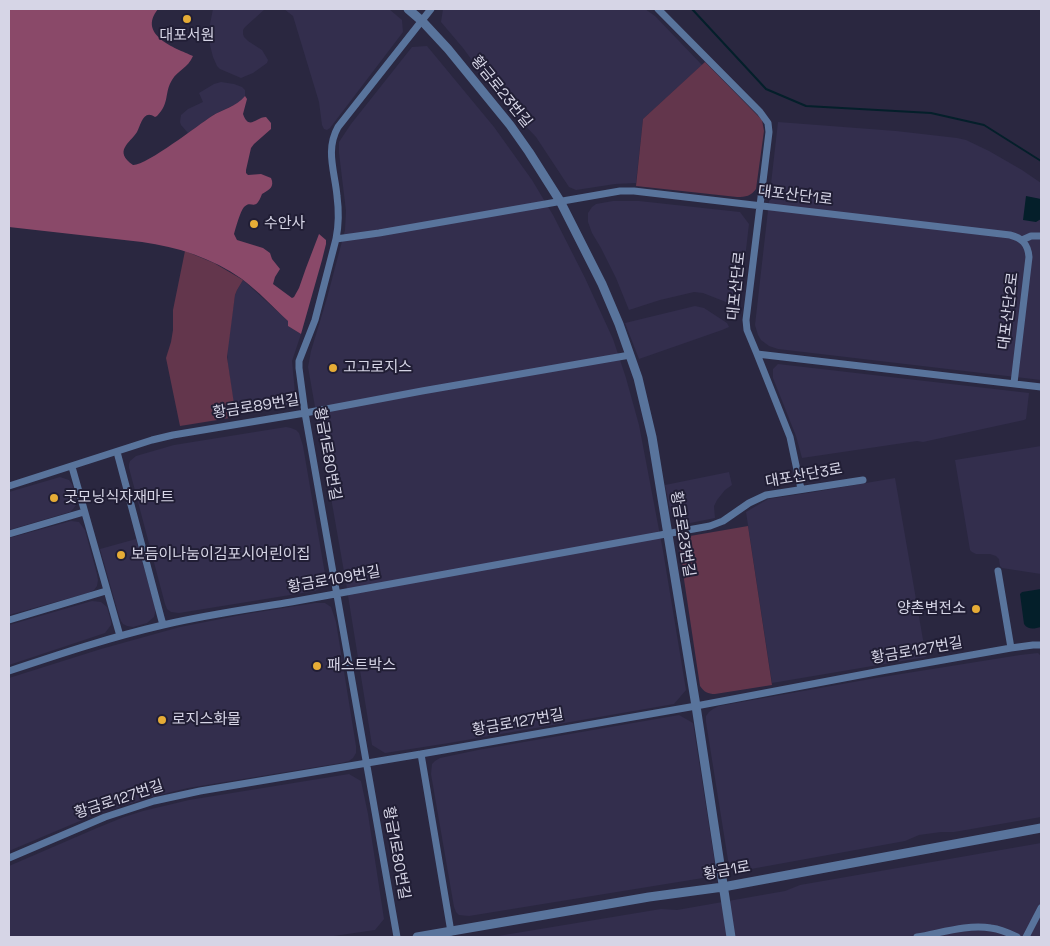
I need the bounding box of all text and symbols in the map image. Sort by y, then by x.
marker: 대포서원 [181,13,193,25]
place label: 대포서원 [159,27,215,45]
street label: 황금로23번길 [467,53,535,131]
street label: 대포산단1로 [757,182,833,210]
place label: 수안사 [264,215,305,233]
marker: 수안사 [248,218,260,230]
street label: 대포산단로 [724,251,750,321]
street label: 대포산단2로 [995,271,1023,351]
place label: 고고로지스 [343,359,412,377]
marker: 고고로지스 [327,362,339,374]
street label: 황금로89번길 [211,391,301,423]
street label: 황금1로80번길 [310,406,344,502]
street label: 대포산단3로 [764,460,844,492]
place label: 굿모닝식자재마트 [64,489,174,507]
street label: 황금로23번길 [666,490,698,578]
marker: 굿모닝식자재마트 [48,492,60,504]
place label: 보듬이나눔이김포시어린이집 [131,546,310,564]
marker: 보듬이나눔이김포시어린이집 [115,549,127,561]
street label: 황금로109번길 [286,563,382,597]
place label: 양촌변전소 [897,600,966,618]
marker: 양촌변전소 [970,603,982,615]
street label: 황금로127번길 [870,634,964,668]
place label: 패스트박스 [327,657,396,675]
marker: 패스트박스 [311,660,323,672]
street label: 황금로127번길 [471,706,565,740]
place label: 로지스화물 [172,711,241,729]
marker: 로지스화물 [156,714,168,726]
street label: 황금로127번길 [72,777,166,823]
street label: 황금1로80번길 [379,805,413,901]
street label: 황금1로 [702,858,752,884]

